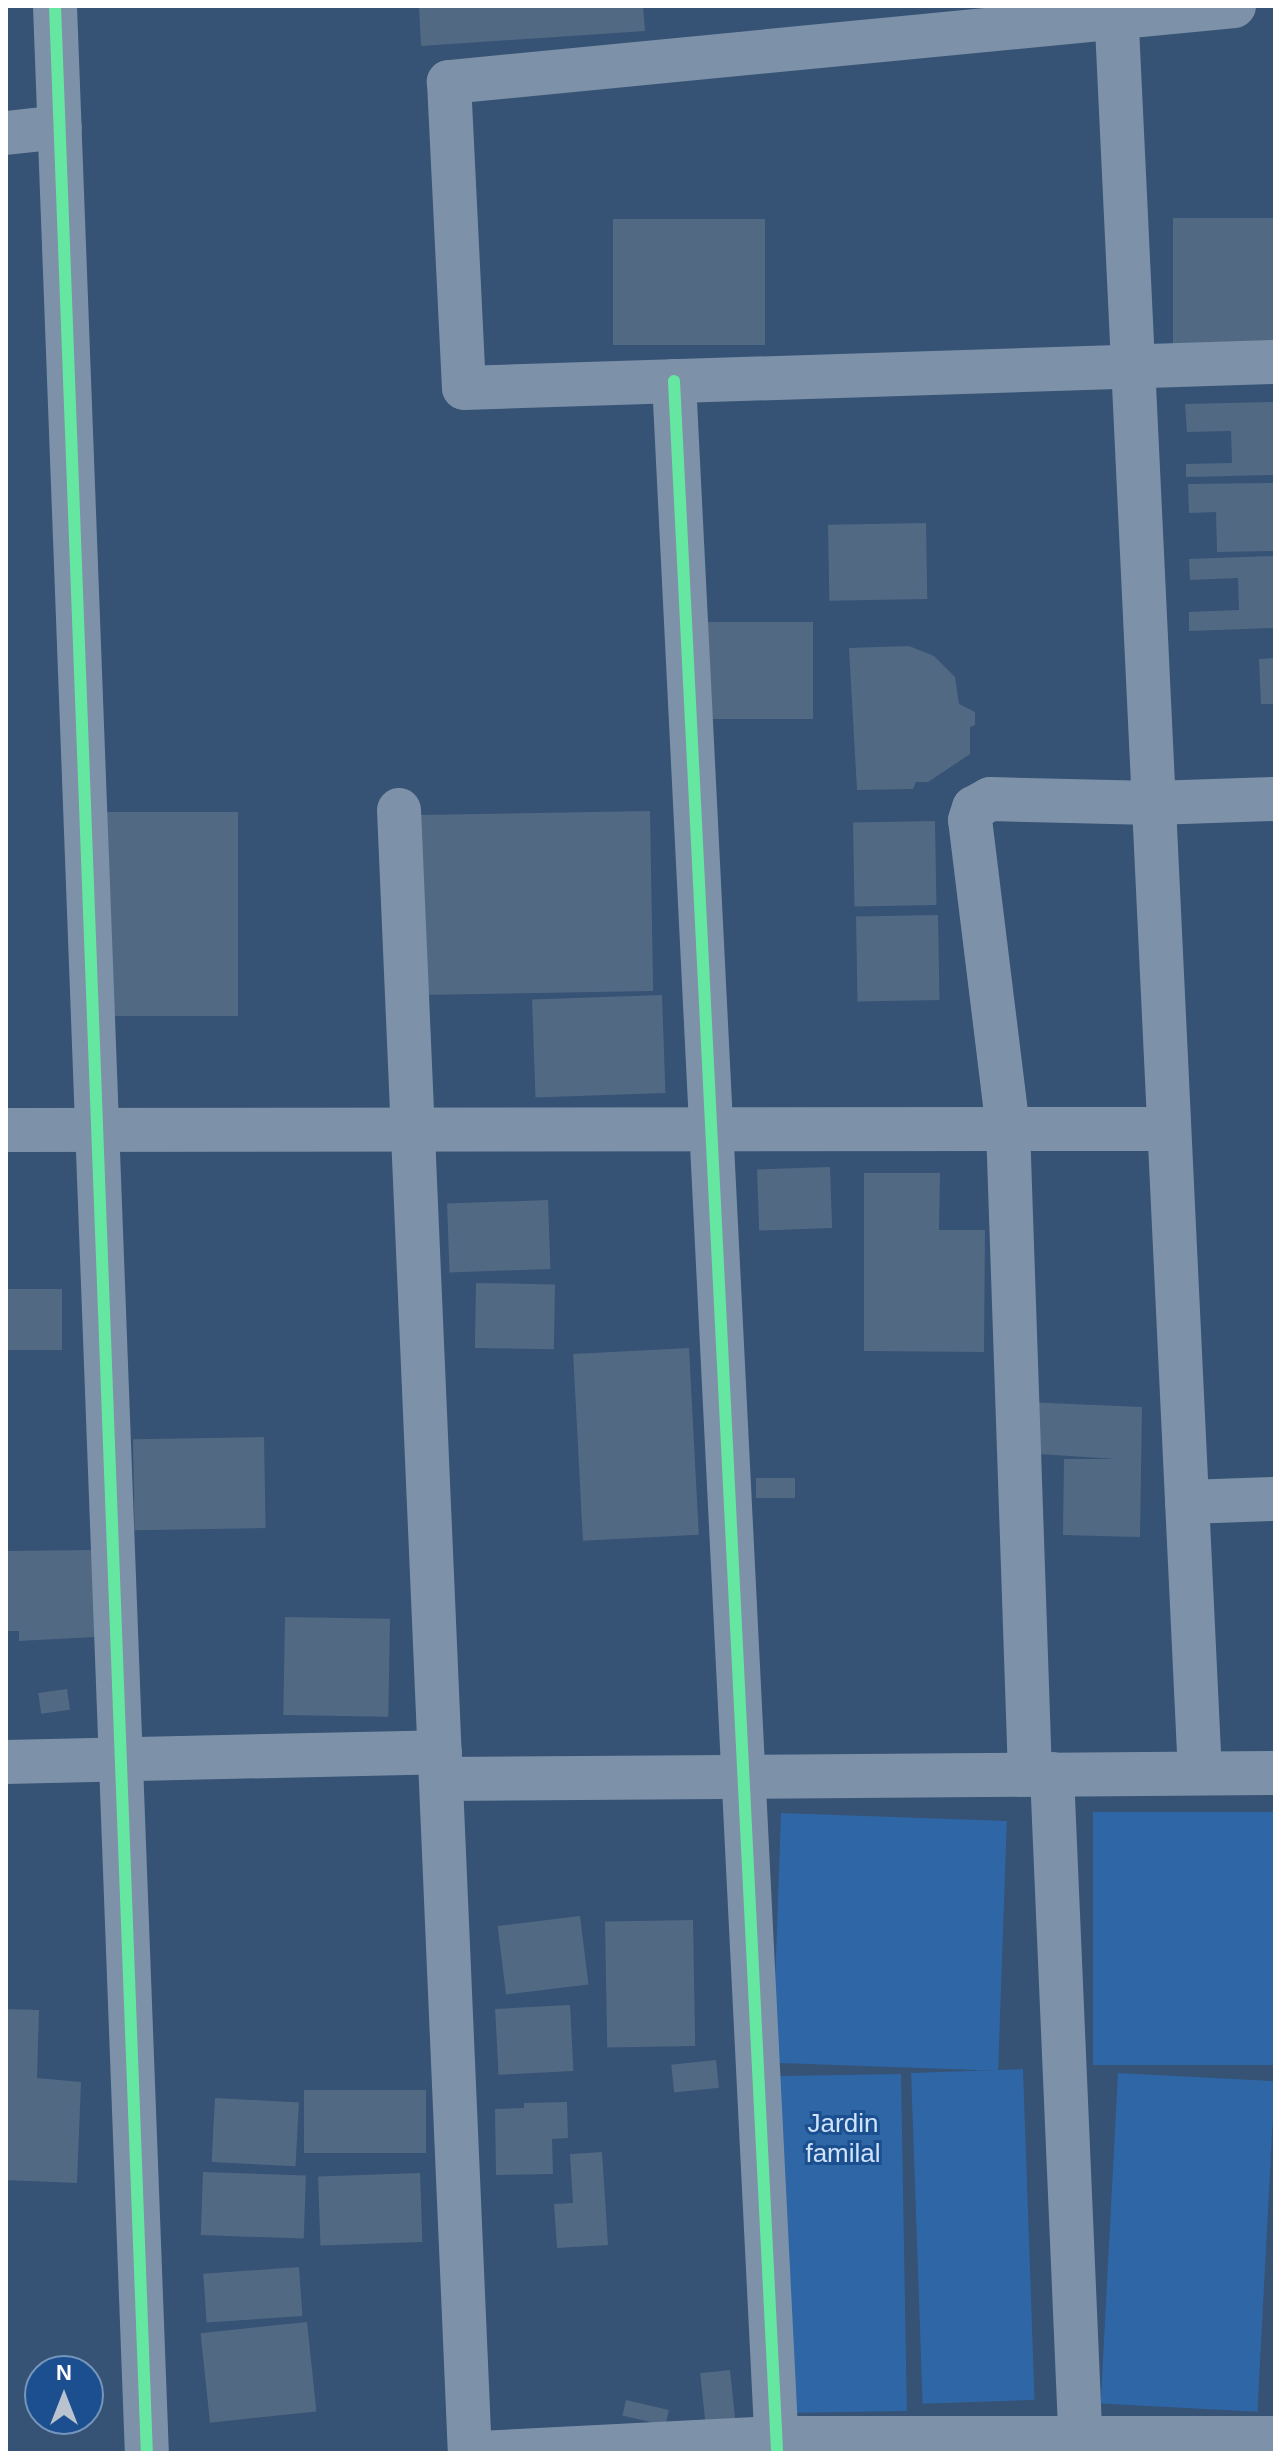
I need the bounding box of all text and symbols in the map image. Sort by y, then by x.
park label: Jardin familal [805,2108,881,2170]
north arrow [24,2355,104,2435]
text: N [56,2360,72,2385]

